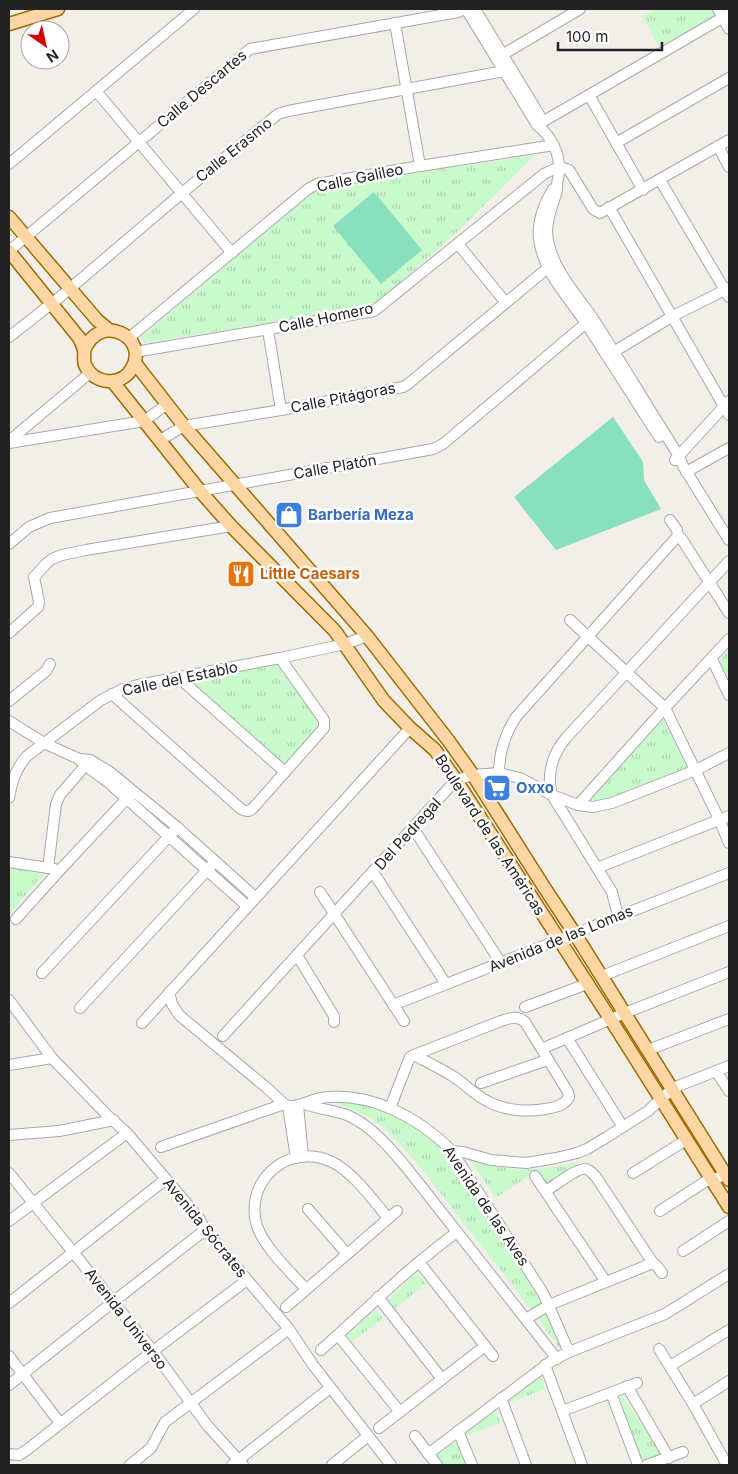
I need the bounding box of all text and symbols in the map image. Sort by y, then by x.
north arrow [20,20,70,70]
scale bar [558,20,662,52]
text: 100 m [566,27,608,46]
street label: Calle Descartes [153,45,251,132]
text: N [43,46,62,66]
street label: Calle Erasmo [192,113,276,186]
street label: Calle Galileo [315,159,405,196]
street label: Calle Homero [277,298,375,337]
street label: Calle Pitágoras [289,378,397,417]
street label: Calle Platón [292,450,378,483]
shop icon: Barbería Meza [274,500,304,530]
place label: Barbería Meza [308,505,414,524]
restaurant icon: Little Caesars [226,559,256,589]
place label: Little Caesars [260,564,360,583]
street label: Calle del Establo [120,657,239,700]
street label: Boulevard de las Américas [431,751,550,919]
supermarket icon: Oxxo [482,773,512,803]
place label: Oxxo [516,778,554,797]
street label: Del Pedregal [370,794,445,874]
street label: Avenida de las Lomas [486,901,636,976]
street label: Avenida de las Aves [439,1142,534,1270]
street label: Avenida Sócrates [159,1174,252,1282]
street label: Avenida Universo [81,1264,172,1373]

